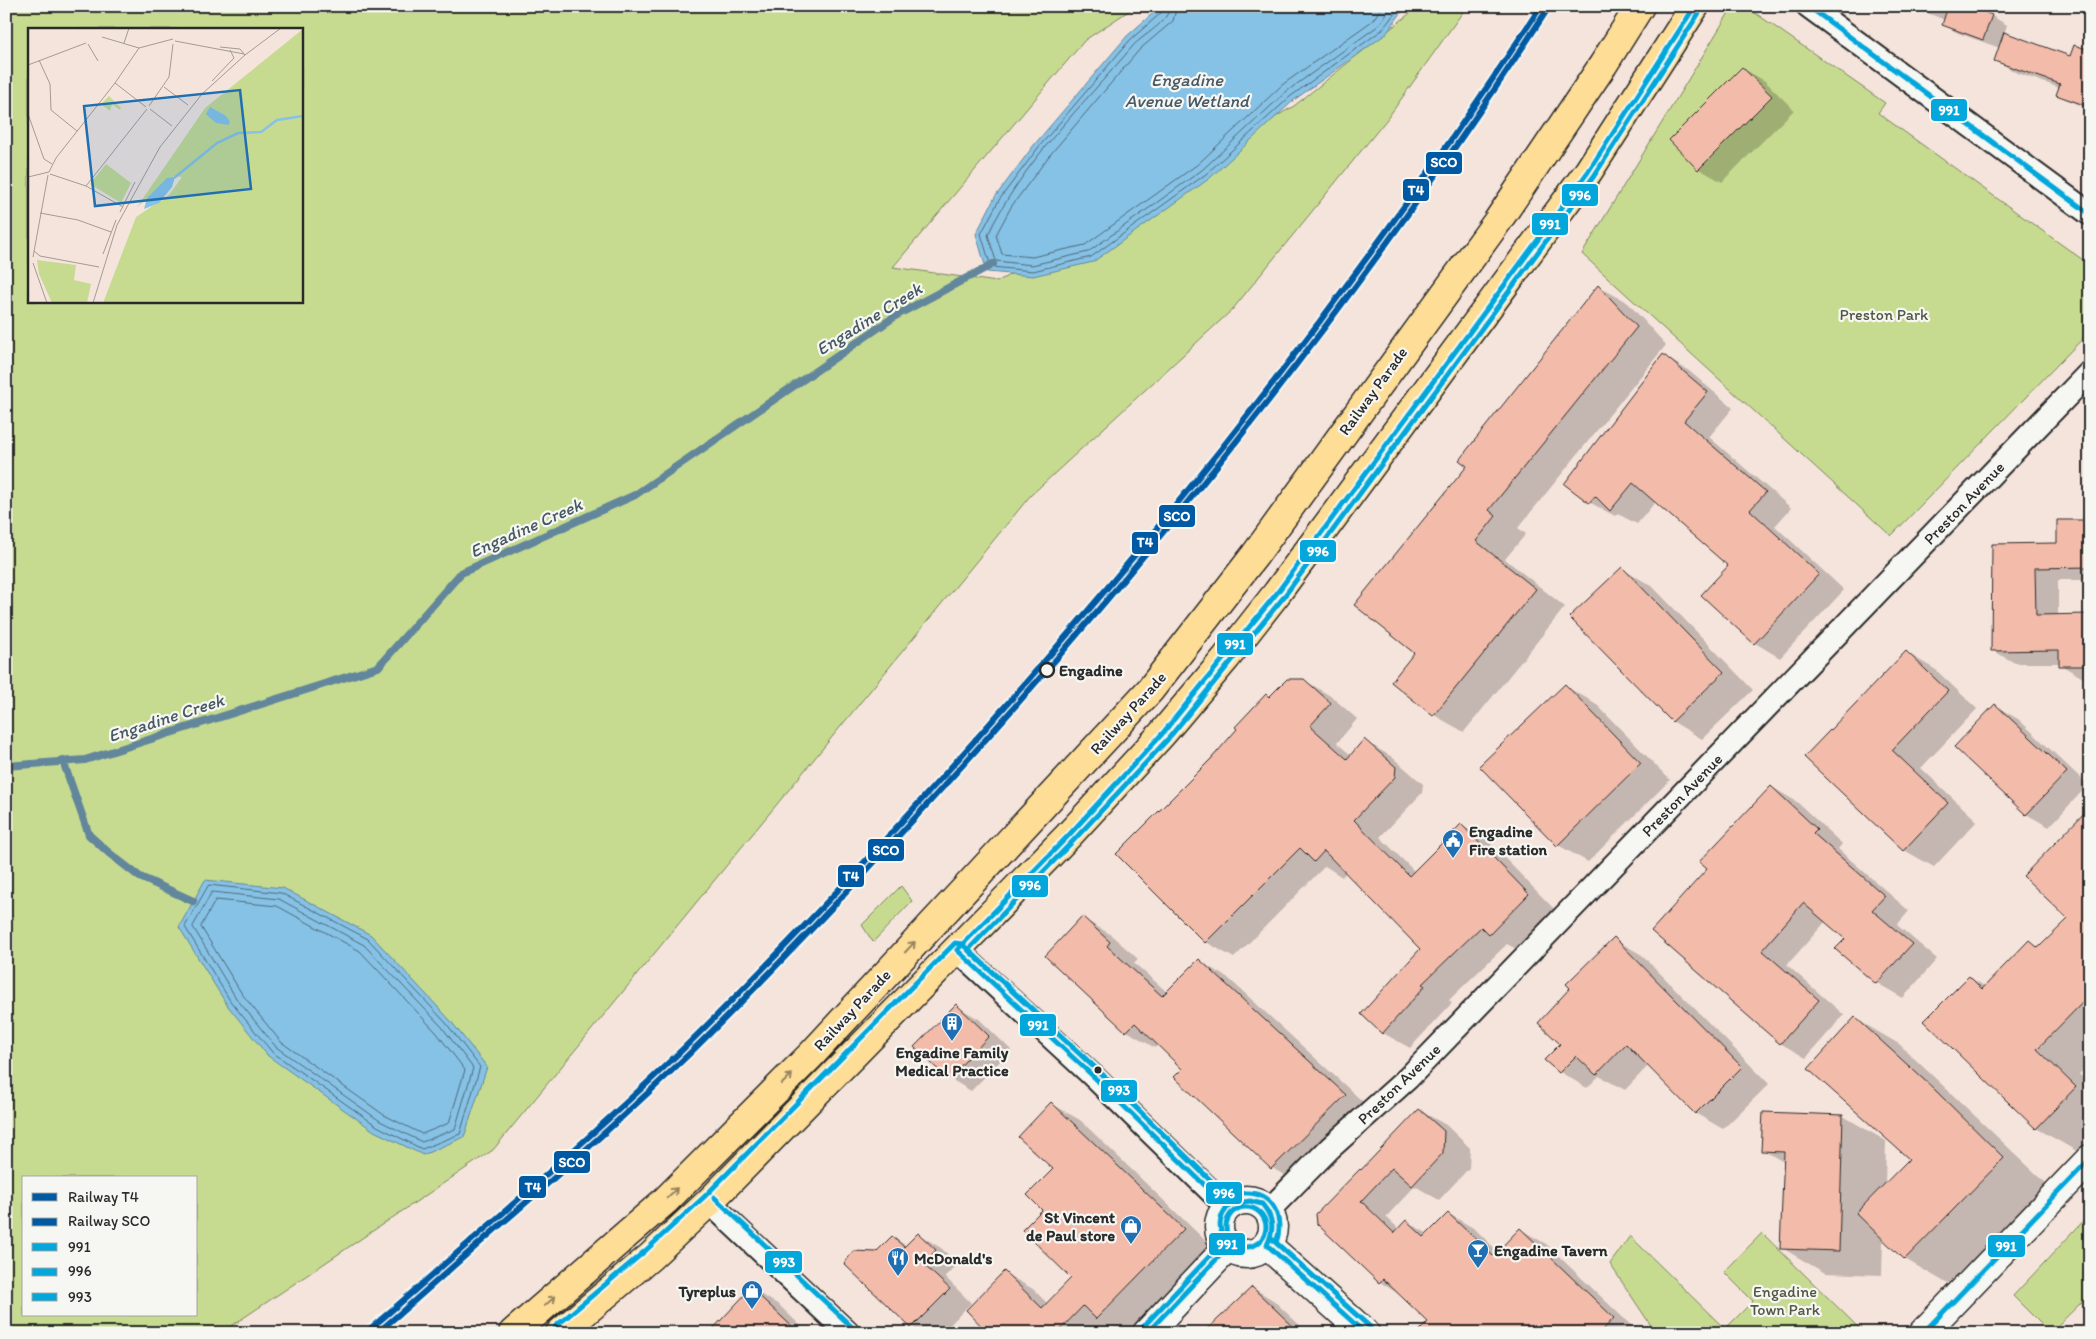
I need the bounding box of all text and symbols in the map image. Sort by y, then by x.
inset map [28,28,302,302]
water label: Engadine Avenue Wetland [1125,69,1251,112]
line badge: 991 [1930,98,1968,122]
text: 991 [1938,102,1960,119]
line badge: SCO [1425,151,1463,175]
text: SCO [1430,154,1458,171]
line badge: T4 [1402,178,1430,202]
text: T4 [1407,182,1425,199]
line badge: 996 [1561,183,1599,207]
text: 996 [1569,187,1592,204]
line badge: 991 [1531,212,1569,236]
text: 991 [1539,216,1561,233]
water label: Engadine Creek [812,277,927,360]
park label: Preston Park [1840,305,1929,324]
street label: Railway Parade [1335,343,1412,439]
street label: Preston Avenue [1920,458,2008,548]
water label: Engadine Creek [466,493,587,563]
line badge: SCO [1158,504,1196,528]
text: SCO [1163,508,1191,525]
line badge: T4 [1131,531,1159,555]
text: T4 [1136,534,1154,551]
line badge: 996 [1299,539,1337,563]
text: 996 [1307,543,1330,560]
line badge: 991 [1216,632,1254,656]
text: 991 [1224,636,1246,653]
place label: Engadine [1059,661,1123,681]
marker: Engadine [1039,662,1055,678]
street label: Railway Parade [1086,668,1170,758]
water label: Engadine Creek [105,688,228,747]
street label: Preston Avenue [1638,750,1726,840]
place label: Engadine Fire station [1469,822,1548,859]
public building icon: Engadine Fire station [1441,828,1465,859]
line badge: SCO [867,838,905,862]
text: SCO [872,842,900,859]
line badge: T4 [837,864,865,888]
text: T4 [842,868,860,885]
line badge: 996 [1011,874,1049,898]
text: 996 [1019,877,1042,894]
one-way arrow [904,941,916,953]
street label: Railway Parade [809,965,895,1055]
building icon: Engadine Family Medical Practice [940,1011,964,1042]
line badge: 991 [1019,1013,1057,1037]
text: 991 [1027,1017,1049,1034]
street label: Preston Avenue [1354,1040,1444,1128]
place label: Engadine Family Medical Practice [895,1043,1009,1080]
unlabelled marker [1093,1065,1103,1075]
one-way arrow [781,1072,793,1085]
line badge: 993 [1100,1079,1138,1103]
text: 993 [1108,1082,1131,1099]
line badge: SCO [553,1150,591,1174]
text: SCO [558,1154,586,1171]
line badge: T4 [518,1175,547,1199]
legend [22,1176,198,1316]
text: T4 [524,1179,542,1196]
line badge: 996 [1205,1181,1243,1205]
text: 996 [1213,1185,1236,1202]
text: Railway T4 [68,1188,139,1206]
one-way arrow [666,1188,678,1200]
place label: St Vincent de Paul store [1026,1208,1115,1245]
text: Railway SCO [68,1212,151,1230]
shop icon: St Vincent de Paul store [1119,1214,1143,1245]
line badge: 991 [1208,1232,1246,1256]
line badge: 991 [1987,1234,2026,1258]
text: 991 [1216,1236,1238,1253]
text: 991 [68,1238,91,1256]
bar icon: Engadine Tavern [1466,1238,1490,1269]
text: 991 [1995,1238,2017,1255]
place label: Engadine Tavern [1494,1241,1608,1261]
restaurant icon: McDonald's [886,1246,910,1277]
place label: McDonald's [914,1249,992,1268]
line badge: 993 [764,1250,803,1274]
text: 993 [773,1254,796,1271]
text: 996 [68,1262,92,1280]
shop icon: Tyreplus [740,1279,764,1310]
place label: Tyreplus [678,1282,736,1302]
park label: Engadine Town Park [1750,1282,1821,1319]
text: 993 [68,1288,92,1306]
one-way arrow [544,1295,557,1307]

